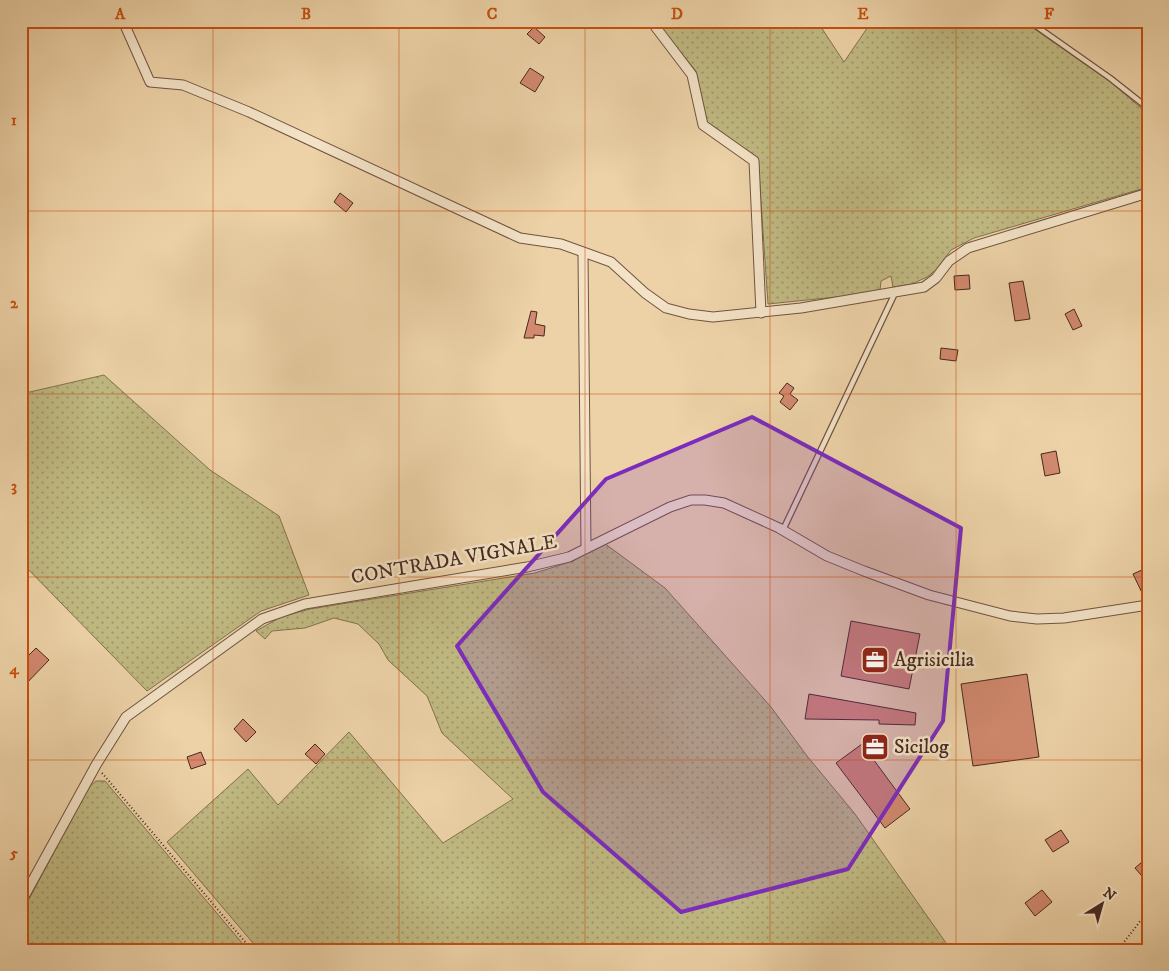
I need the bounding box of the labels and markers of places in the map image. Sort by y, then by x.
office icon: Agrisicilia [860,645,890,675]
place label: Agrisicilia [894,648,975,673]
office icon: Sicilog [860,732,890,762]
place label: Sicilog [894,735,949,760]

